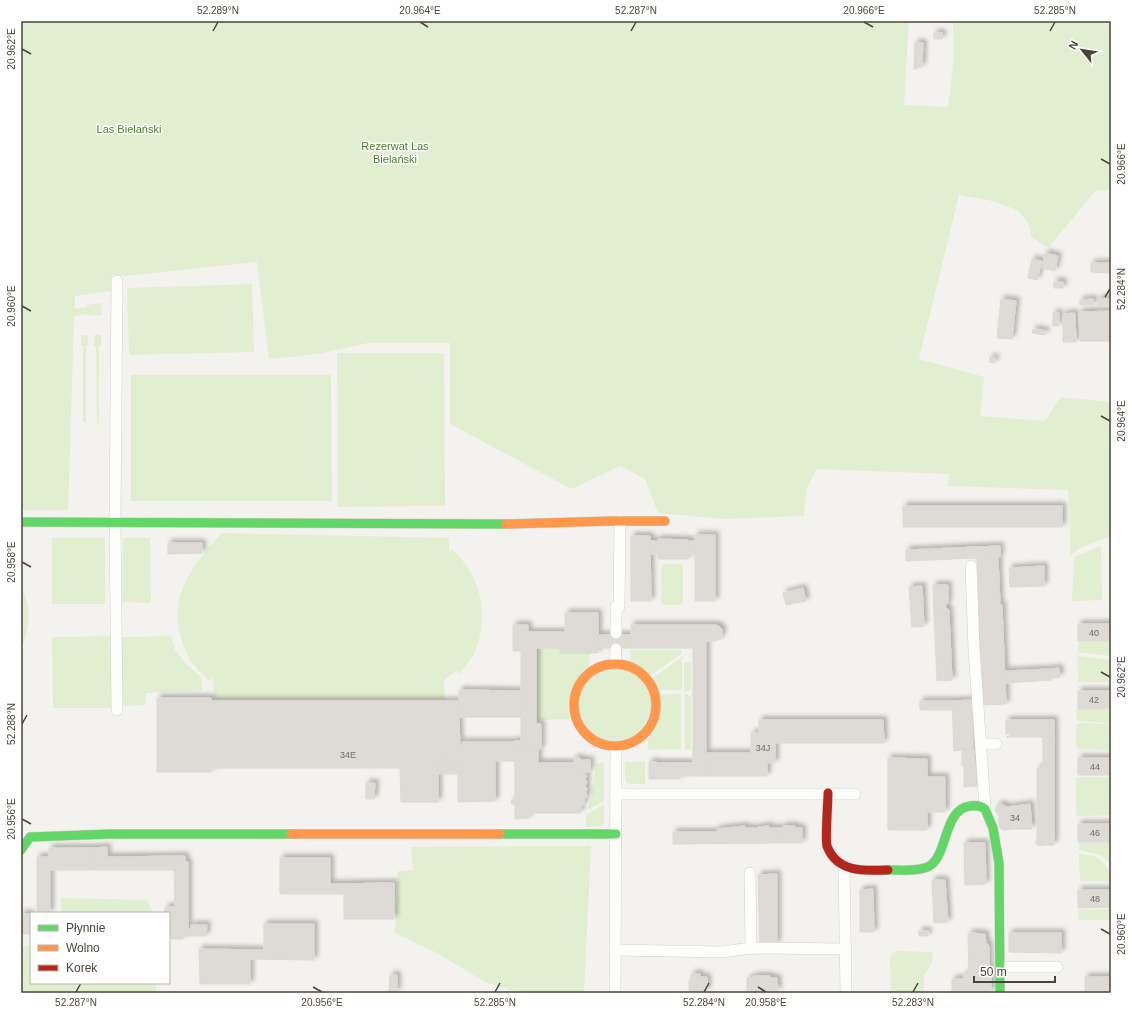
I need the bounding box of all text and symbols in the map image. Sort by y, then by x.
text: 52.289°N [197,5,239,16]
text: 20.964°E [399,5,441,16]
text: 52.287°N [615,5,657,16]
text: 20.966°E [843,5,885,16]
text: 52.285°N [1034,5,1076,16]
text: 20.962°E [6,28,17,70]
north arrow [1062,30,1102,70]
text: N [1066,39,1081,51]
park label: Las Bielański [97,123,161,135]
park label: Rezerwat Las Bielański [361,140,429,165]
text: 20.966°E [1116,143,1127,185]
text: 52.284°N [1116,268,1127,310]
text: 20.960°E [6,285,17,327]
text: 20.964°E [1116,400,1127,442]
text: 20.958°E [6,541,17,583]
house number: 40 [1089,628,1099,638]
text: 20.962°E [1116,656,1127,698]
house number: 42 [1089,695,1099,705]
text: 52.288°N [6,703,17,745]
house number: 34J [756,743,770,753]
house number: 34E [340,750,356,760]
house number: 44 [1090,762,1100,772]
text: 20.956°E [6,798,17,840]
house number: 34 [1010,813,1020,823]
house number: 46 [1090,828,1100,838]
house number: 48 [1090,894,1100,904]
legend [30,912,170,984]
text: 20.960°E [1116,913,1127,955]
text: Płynnie [66,921,106,935]
text: Wolno [66,941,100,955]
scale bar [974,958,1055,984]
text: Korek [66,961,98,975]
text: 50 m [980,965,1007,979]
text: 52.287°N [55,997,97,1008]
text: 20.956°E [301,997,343,1008]
text: 52.285°N [474,997,516,1008]
text: 52.284°N [683,997,725,1008]
text: 20.958°E [745,997,787,1008]
text: 52.283°N [892,997,934,1008]

